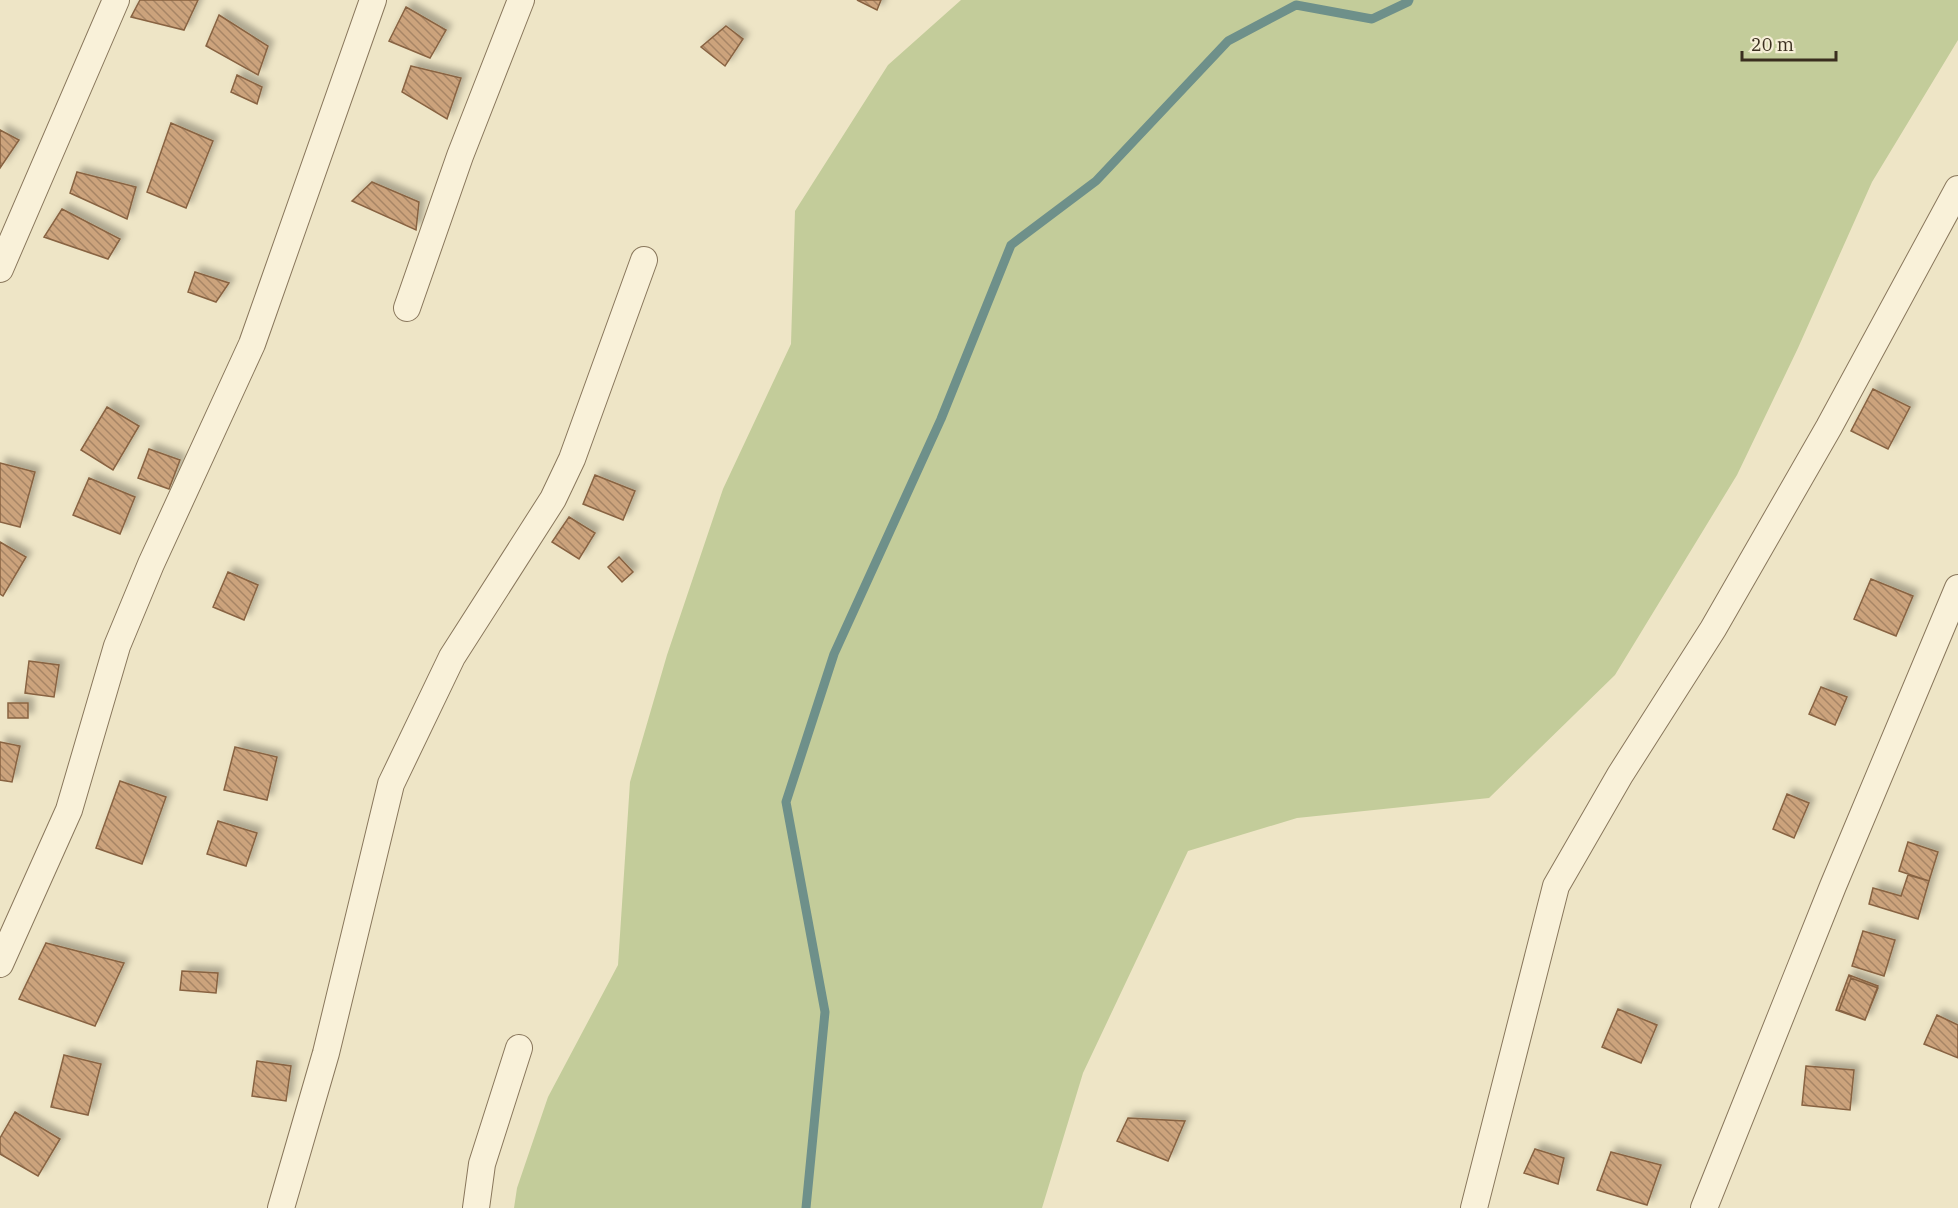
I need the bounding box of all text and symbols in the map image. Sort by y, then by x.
scale bar [1742,24,1836,62]
text: 20 m [1751,33,1794,56]

